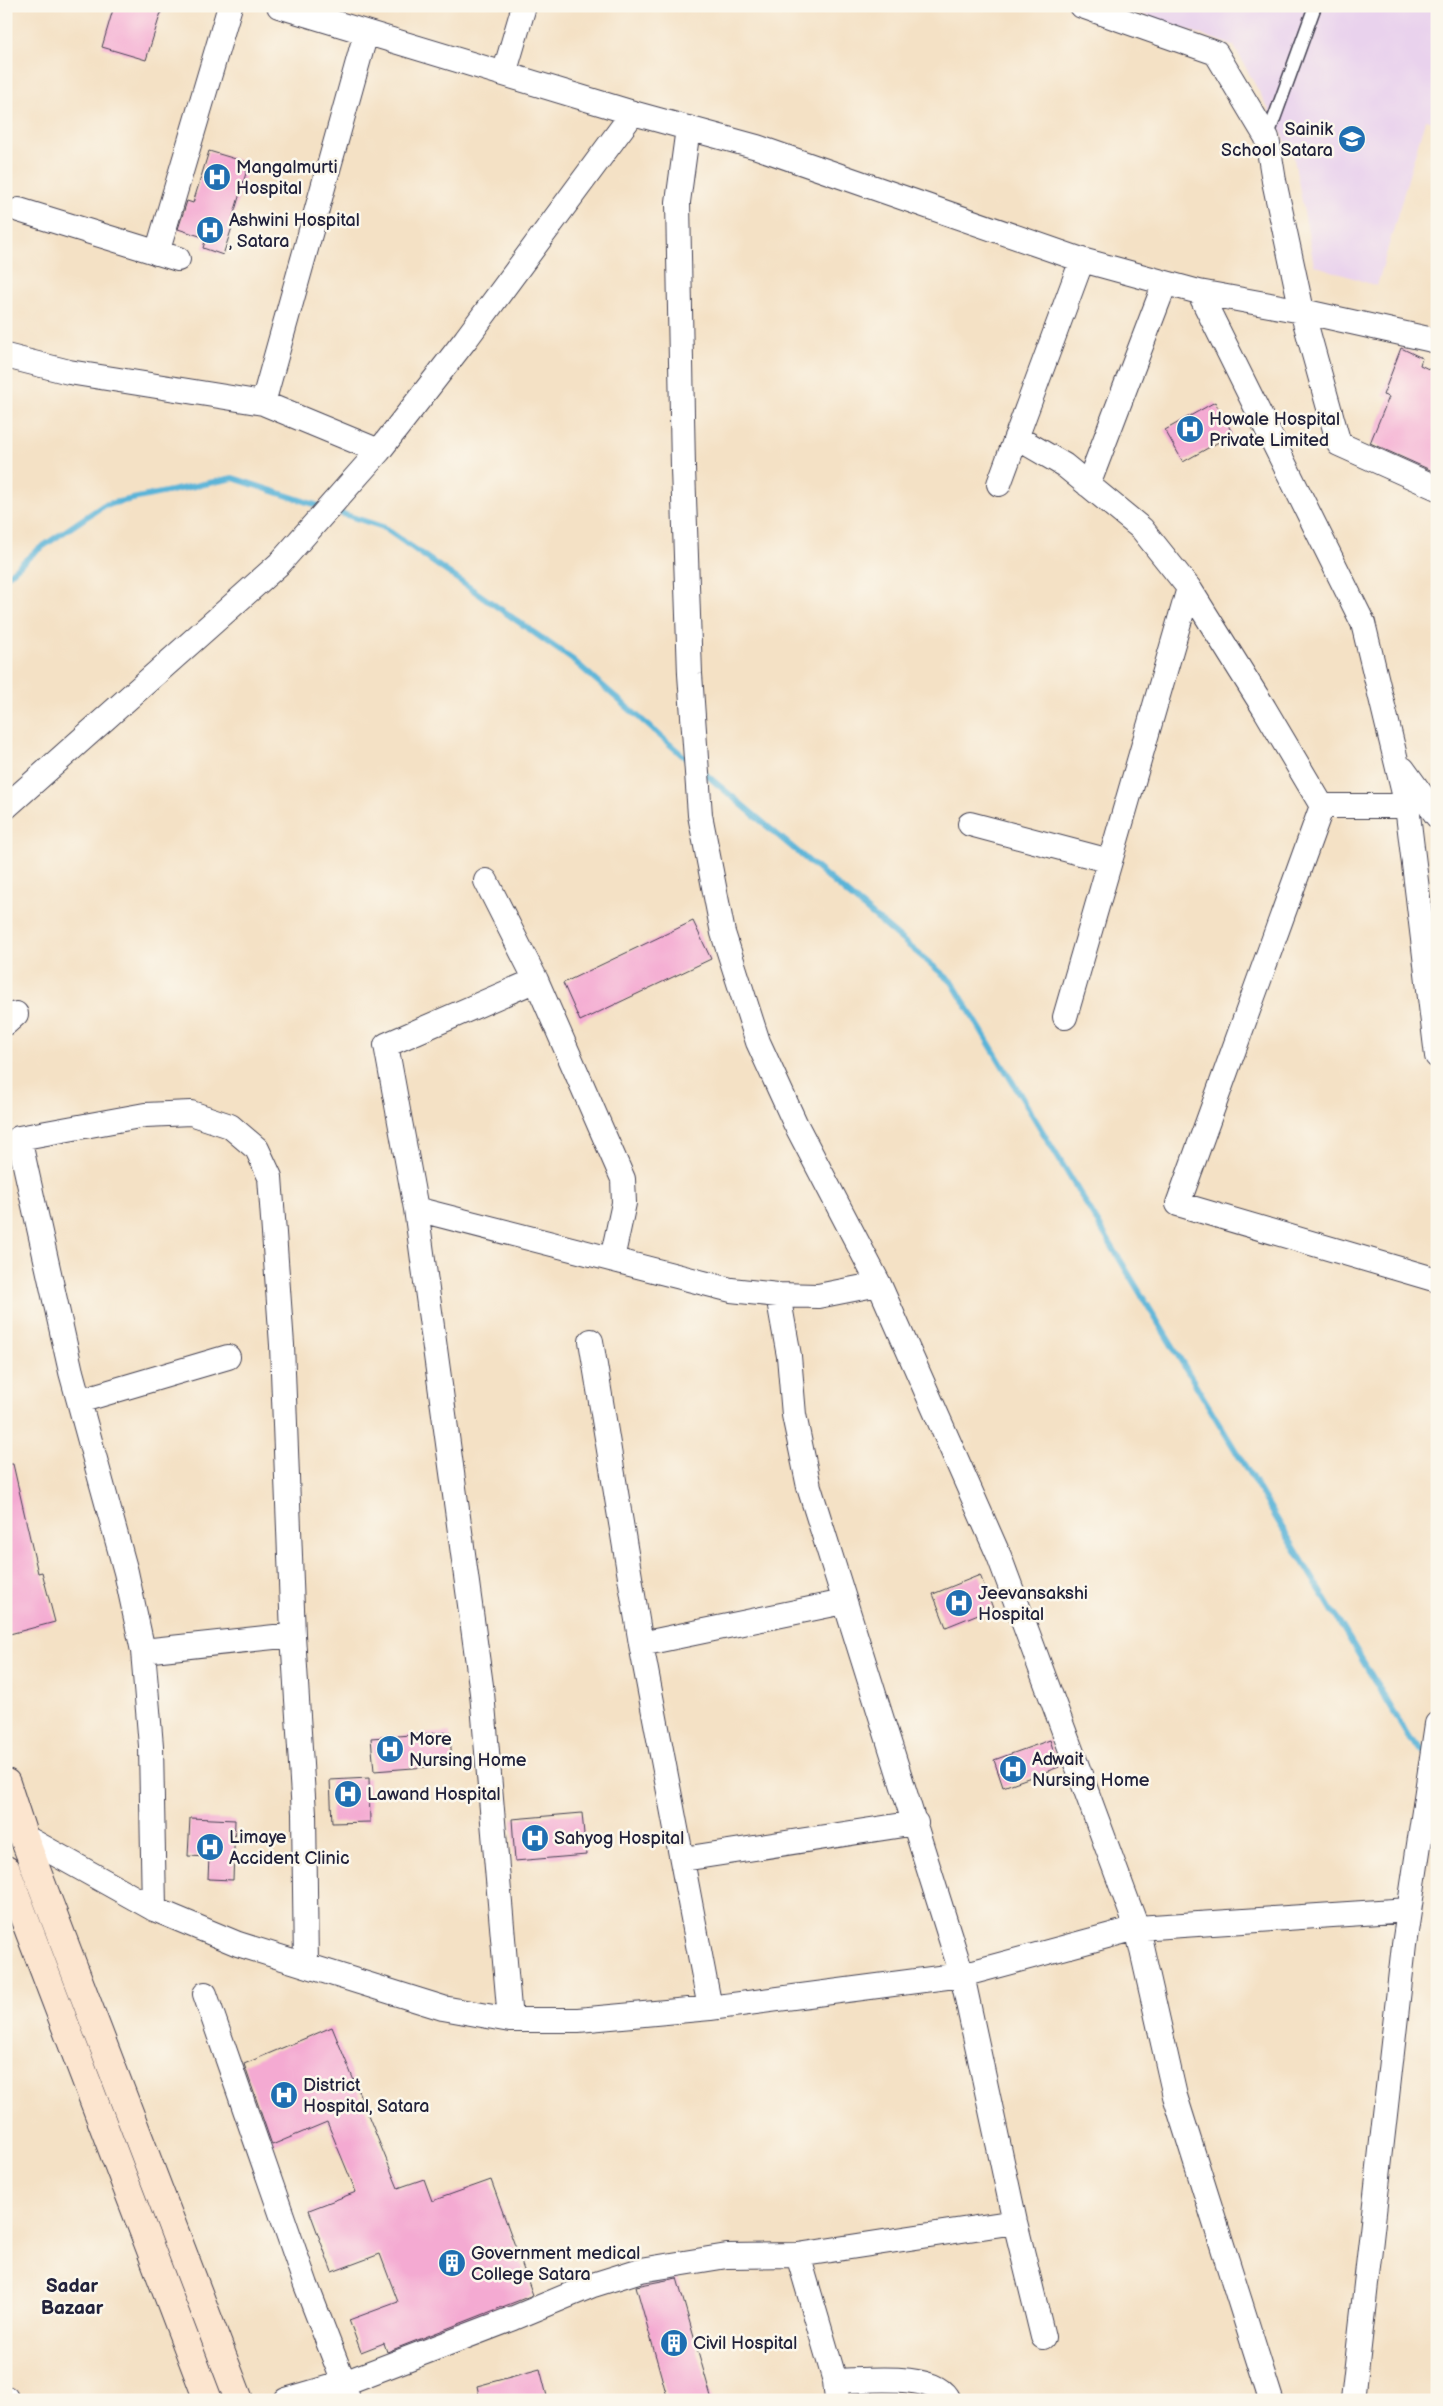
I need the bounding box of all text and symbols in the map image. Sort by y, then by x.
place label: Sainik School Satara [1221,119,1333,161]
school or university icon: Sainik School Satara [1337,124,1367,154]
place label: Mangalmurti Hospital [236,157,338,199]
hospital icon: Mangalmurti Hospital [202,162,232,192]
place label: Ashwini Hospital , Satara [229,210,360,252]
hospital icon: Ashwini Hospital , Satara [195,215,225,245]
place label: Howale Hospital Private Limited [1209,409,1340,451]
hospital icon: Howale Hospital Private Limited [1175,414,1205,444]
place label: Jeevansakshi Hospital [978,1583,1088,1625]
hospital icon: Jeevansakshi Hospital [944,1588,974,1618]
place label: More Nursing Home [409,1729,527,1771]
hospital icon: More Nursing Home [375,1734,405,1764]
place label: Adwait Nursing Home [1032,1749,1150,1791]
hospital icon: Adwait Nursing Home [998,1754,1028,1784]
hospital icon: Lawand Hospital [333,1779,363,1809]
place label: Lawand Hospital [367,1784,501,1805]
hospital icon: Sahyog Hospital [520,1823,550,1853]
place label: Limaye Accident Clinic [229,1827,350,1869]
place label: Sahyog Hospital [554,1828,684,1849]
hospital icon: Limaye Accident Clinic [195,1832,225,1862]
place label: District Hospital, Satara [303,2075,430,2117]
hospital icon: District Hospital, Satara [269,2080,299,2110]
place label: Government medical College Satara [471,2243,640,2285]
building icon: Government medical College Satara [437,2248,467,2278]
district label: Sadar Bazaar [41,2275,104,2320]
building icon: Civil Hospital [659,2328,689,2358]
place label: Civil Hospital [693,2333,797,2354]

